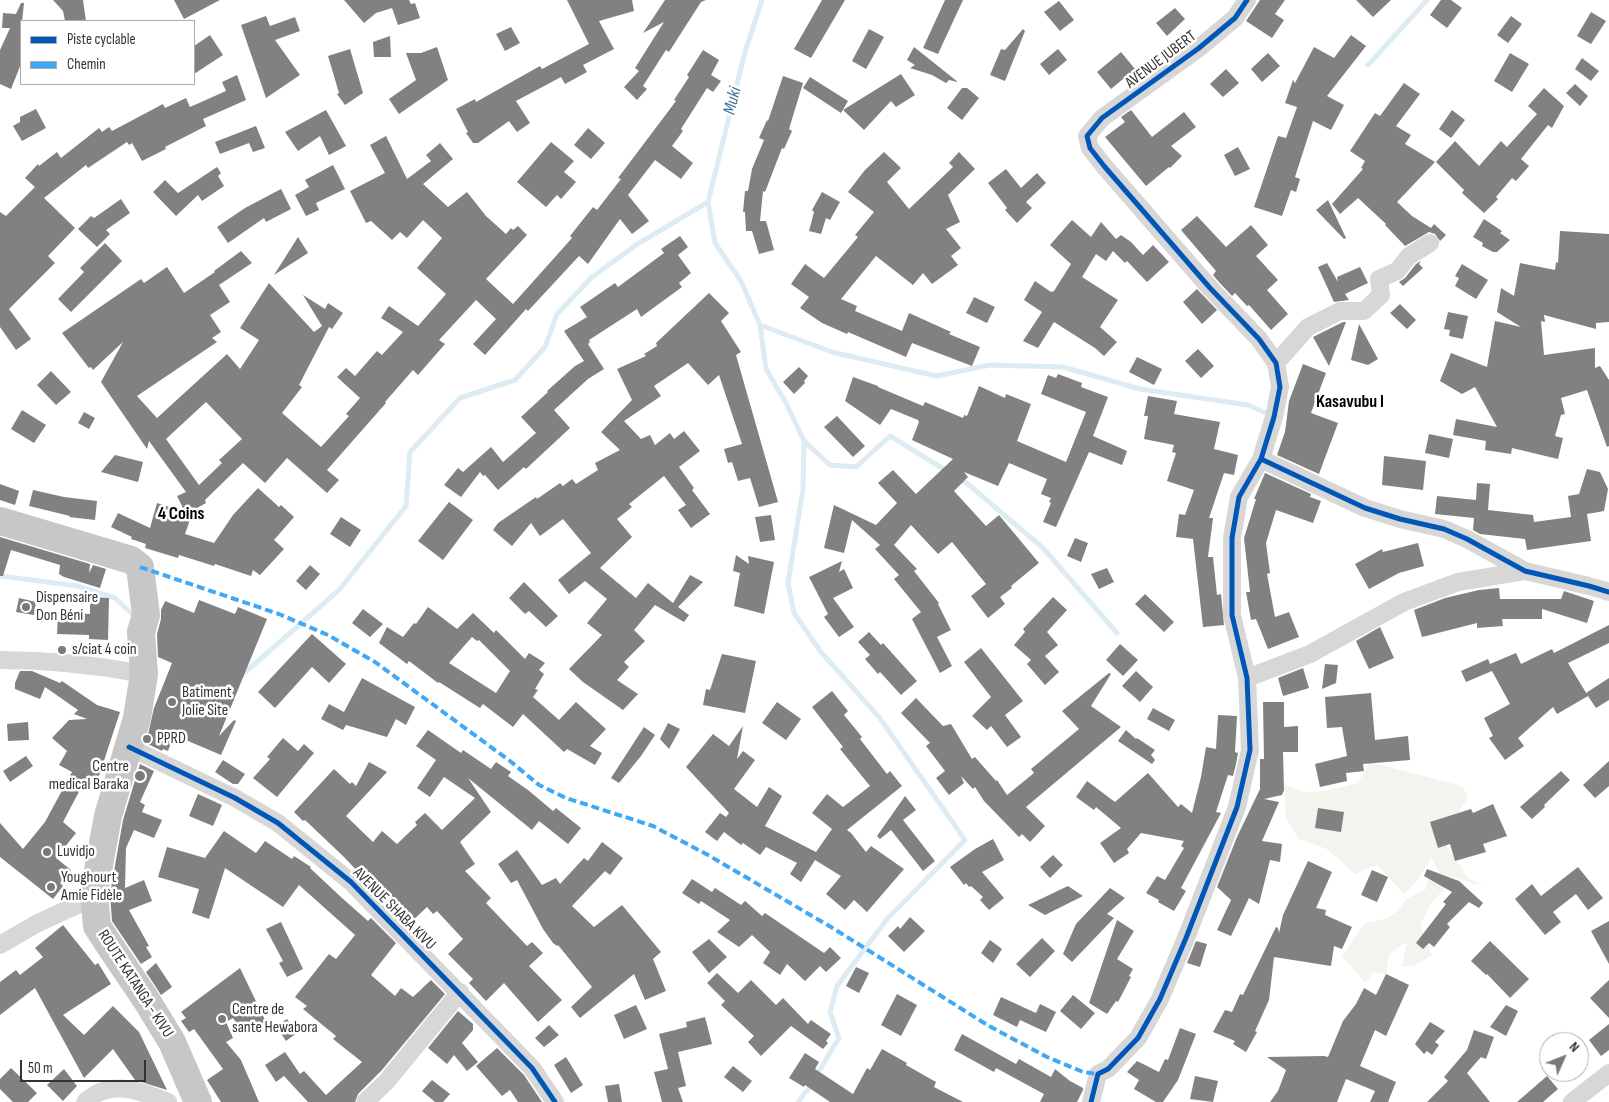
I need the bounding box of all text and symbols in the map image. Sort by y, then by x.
legend [20,20,195,85]
street label: AVENUE JUBERT [1122,27,1200,93]
text: Piste cyclable [67,30,136,49]
text: Chemin [67,55,106,74]
water label: Muki [719,85,747,117]
district label: Kasavubu I [1316,391,1384,413]
district label: 4 Coins [158,503,204,525]
place label: Dispensaire Don Béni [36,588,98,626]
marker: Dispensaire Don Béni [20,601,32,613]
place label: s/ciat 4 coin [72,640,137,660]
marker: s/ciat 4 coin [56,644,68,656]
place label: Batiment Jolie Site [182,683,232,721]
marker: Batiment Jolie Site [166,696,178,708]
place label: PPRD [157,729,186,749]
marker: PPRD [141,733,153,745]
place label: Centre medical Baraka [49,757,129,795]
marker: Centre medical Baraka [133,769,147,783]
place label: Luvidjo [57,842,95,862]
marker: Luvidjo [41,846,53,858]
street label: AVENUE SHABA KIVU [349,864,439,954]
place label: Youghourt Amie Fidèle [61,868,122,906]
marker: Youghourt Amie Fidèle [45,881,57,893]
street label: ROUTE KATANGA - KIVU [93,927,177,1041]
place label: Centre de sante Hewabora [232,1000,318,1038]
marker: Centre de sante Hewabora [216,1013,228,1025]
north arrow [1539,1032,1589,1082]
text: N [1566,1038,1583,1056]
scale bar [22,1050,149,1082]
text: 50 m [28,1059,53,1078]

